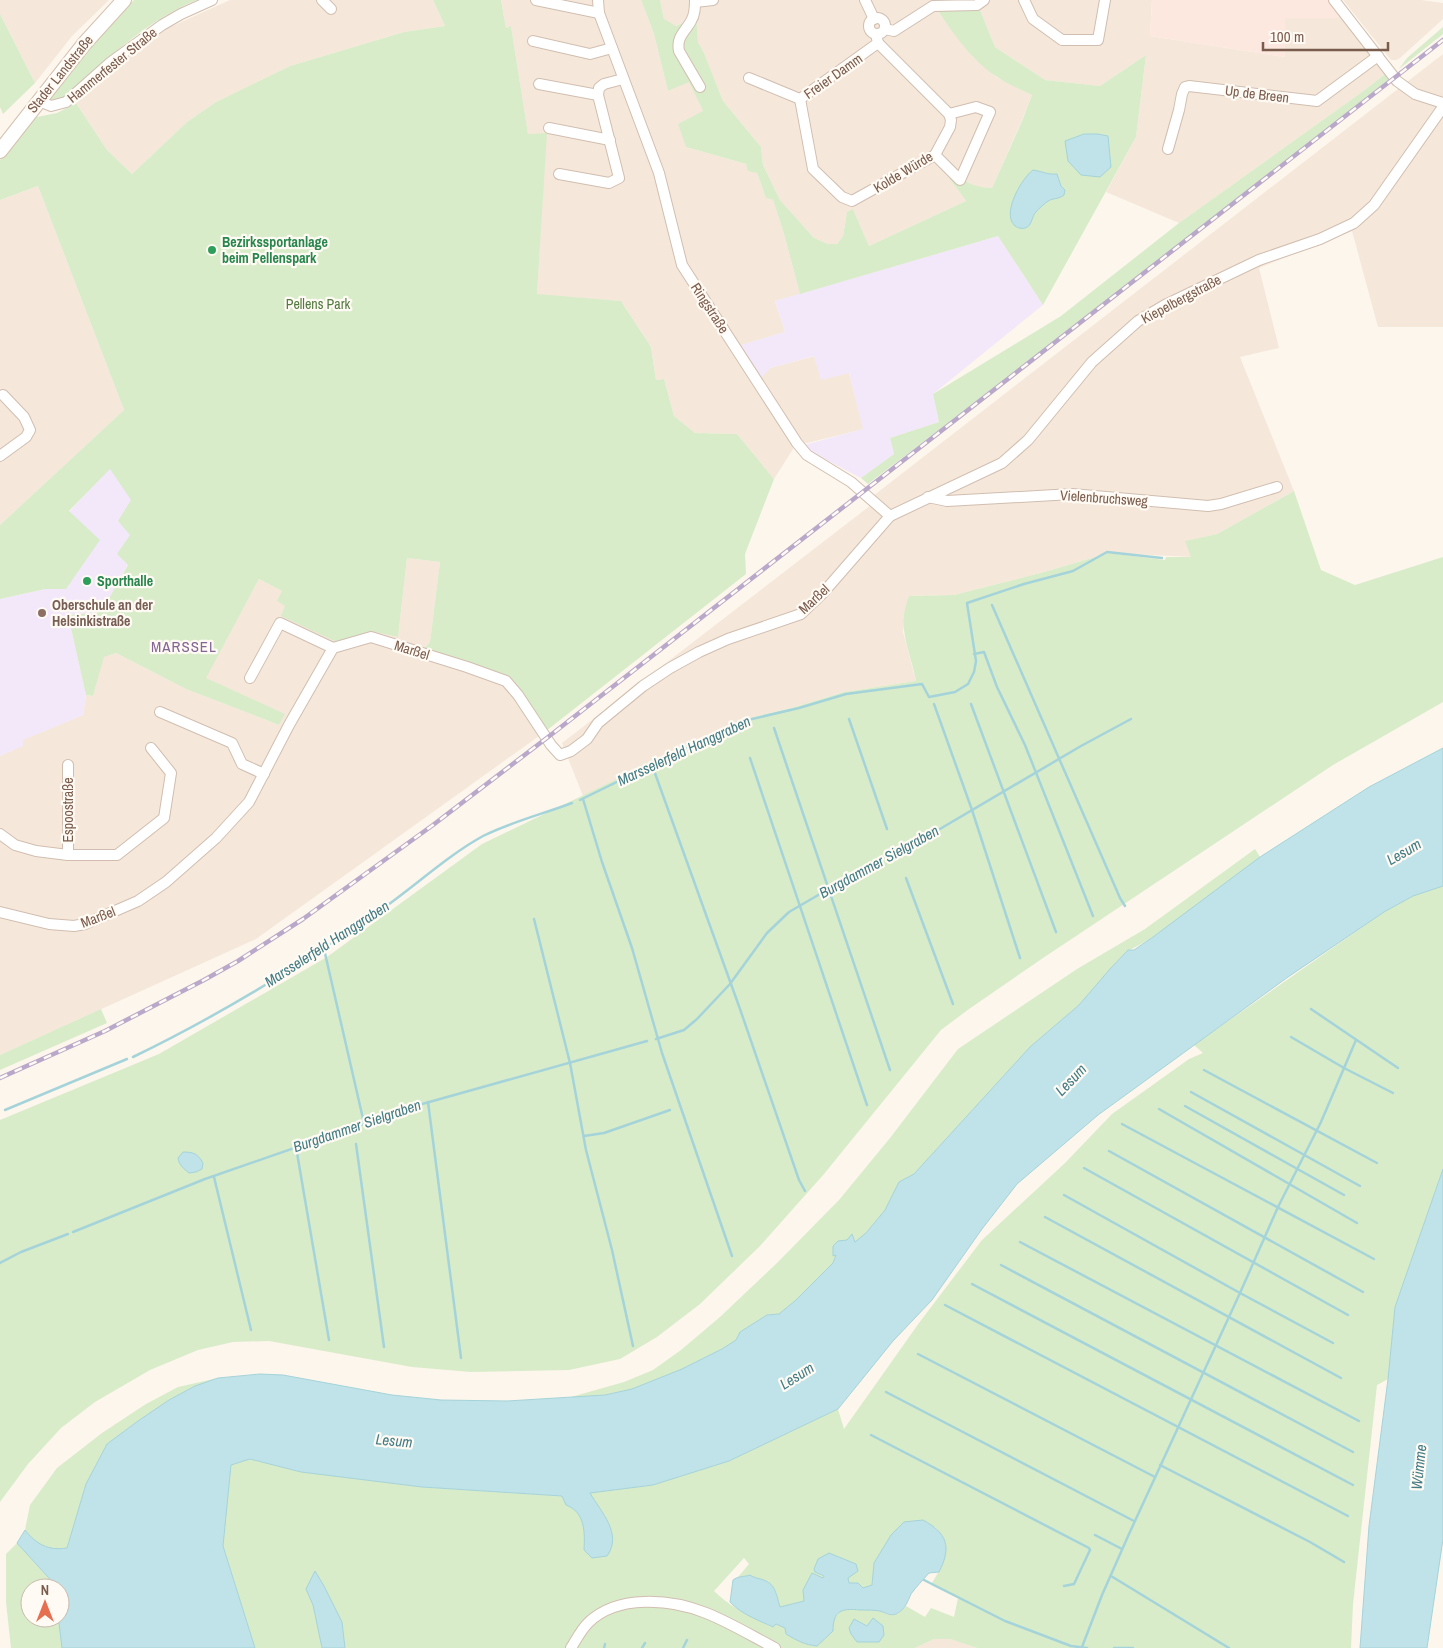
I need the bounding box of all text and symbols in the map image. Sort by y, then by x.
scale bar [1263,20,1388,52]
street label: Hammerfester Straße [63,23,161,107]
text: 100 m [1270,26,1304,47]
street label: Stader Landstraße [23,31,97,117]
street label: Freier Damm [800,49,866,103]
street label: Up de Breen [1224,81,1290,107]
street label: Kolde Würde [870,147,936,197]
place label: Bezirkssportanlage beim Pellenspark [222,233,328,267]
marker: Bezirkssportanlage beim Pellenspark [206,244,218,256]
street label: Kiepelbergstraße [1138,270,1224,328]
street label: Ringstraße [687,279,733,337]
park label: Pellens Park [286,295,350,313]
street label: Vielenbruchsweg [1060,486,1149,510]
place label: Sporthalle [97,572,153,590]
marker: Sporthalle [81,575,93,587]
street label: Marßel [795,580,833,618]
place label: Oberschule an der Helsinkistraße [52,596,153,630]
marker: Oberschule an der Helsinkistraße [36,607,48,619]
district label: MARSSEL [151,636,217,657]
street label: Marßel [392,636,432,664]
water label: Marsselerfeld Hanggraben [614,710,754,791]
street label: Espoostraße [59,777,77,843]
water label: Burgdammer Sielgraben [815,820,943,903]
water label: Lesum [1383,833,1425,870]
water label: Marsselerfeld Hanggraben [260,895,393,992]
street label: Marßel [78,902,118,932]
water label: Lesum [1050,1059,1091,1100]
water label: Burgdammer Sielgraben [290,1094,424,1157]
water label: Lesum [776,1357,818,1394]
water label: Lesum [375,1428,413,1453]
water label: Wümme [1406,1443,1431,1491]
north arrow [20,1578,70,1628]
text: N [41,1581,49,1599]

